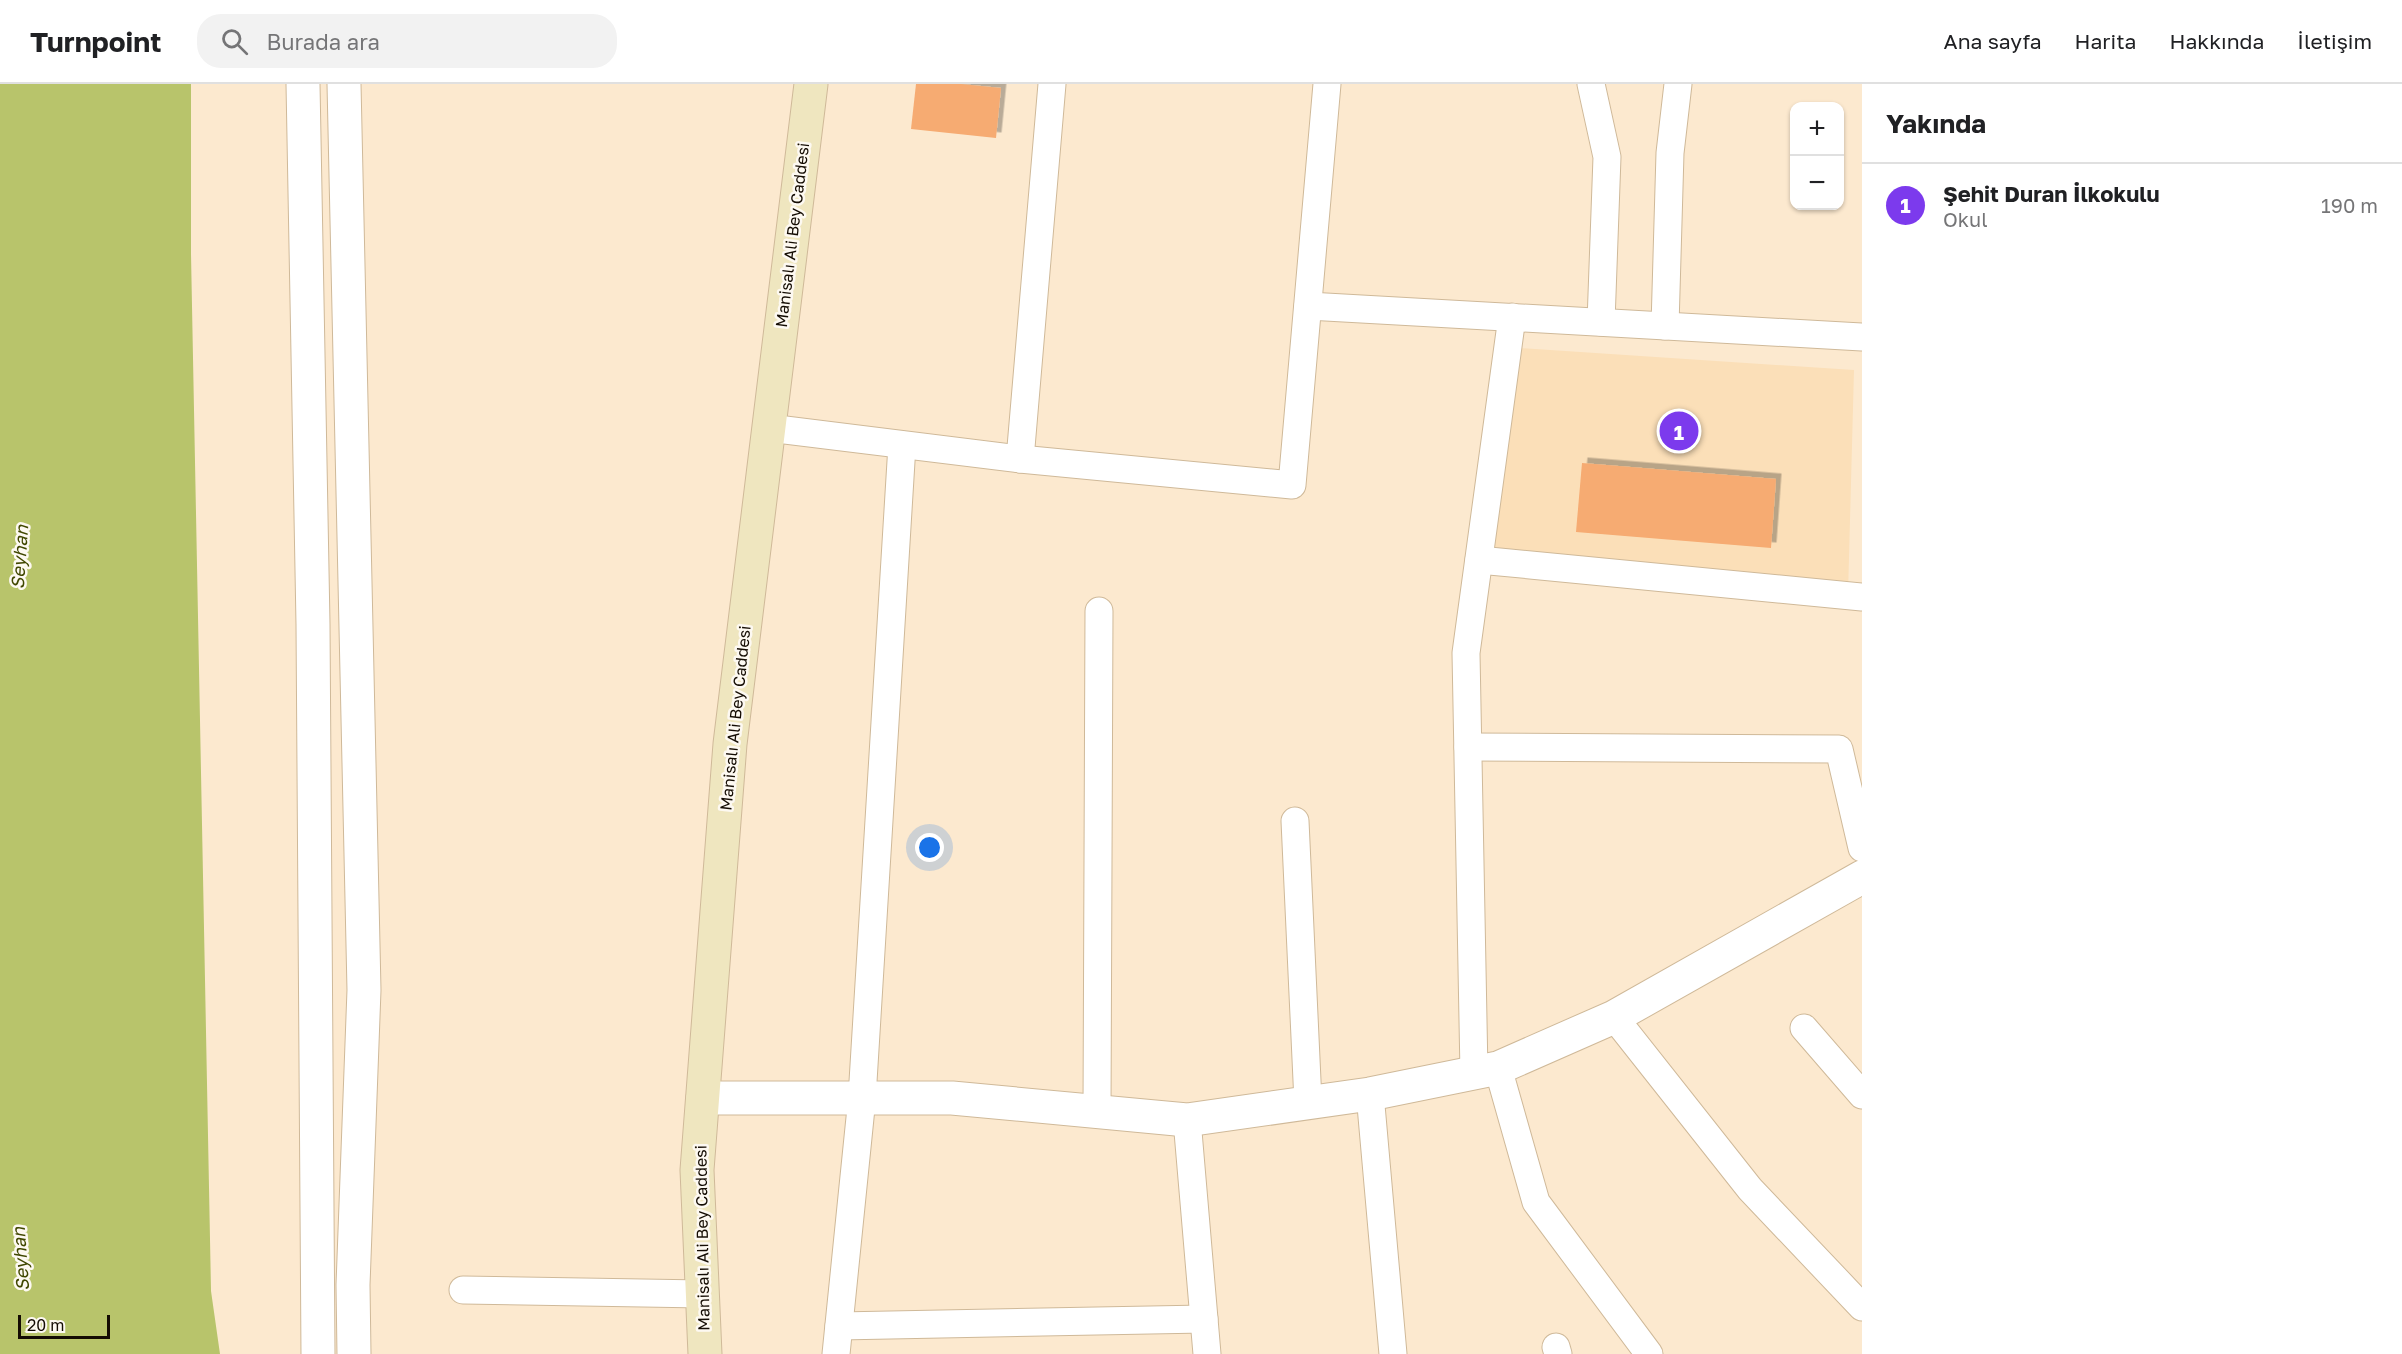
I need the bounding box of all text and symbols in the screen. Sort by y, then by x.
search box [197,14,617,68]
text: Turnpoint [30,25,161,58]
icon: search [218,25,251,58]
text: Burada ara [266,28,380,55]
text: Ana sayfa [1944,28,2042,54]
text: Harita [2075,28,2136,54]
text: Hakkında [2169,28,2264,54]
text: İletişim [2297,28,2372,54]
map controls [1790,102,1844,210]
button: + [1790,102,1844,156]
text: Yakında [1886,108,1986,139]
street label: Manisalı Ali Bey Caddesi [771,141,813,329]
button: − [1790,156,1844,210]
text: Şehit Duran İlkokulu [1943,180,2160,207]
text: 1 [1900,193,1911,217]
text: 190 m [2321,193,2378,217]
text: Okul [1943,207,1988,231]
pin: 1 [1660,408,1698,454]
water label: Seyhan [6,523,32,590]
street label: Manisalı Ali Bey Caddesi [715,624,755,812]
your location [915,833,944,862]
street label: Manisalı Ali Bey Caddesi [690,1145,714,1331]
water label: Seyhan [7,1225,33,1292]
scale bar [18,1312,110,1340]
text: 20 m [27,1315,64,1335]

